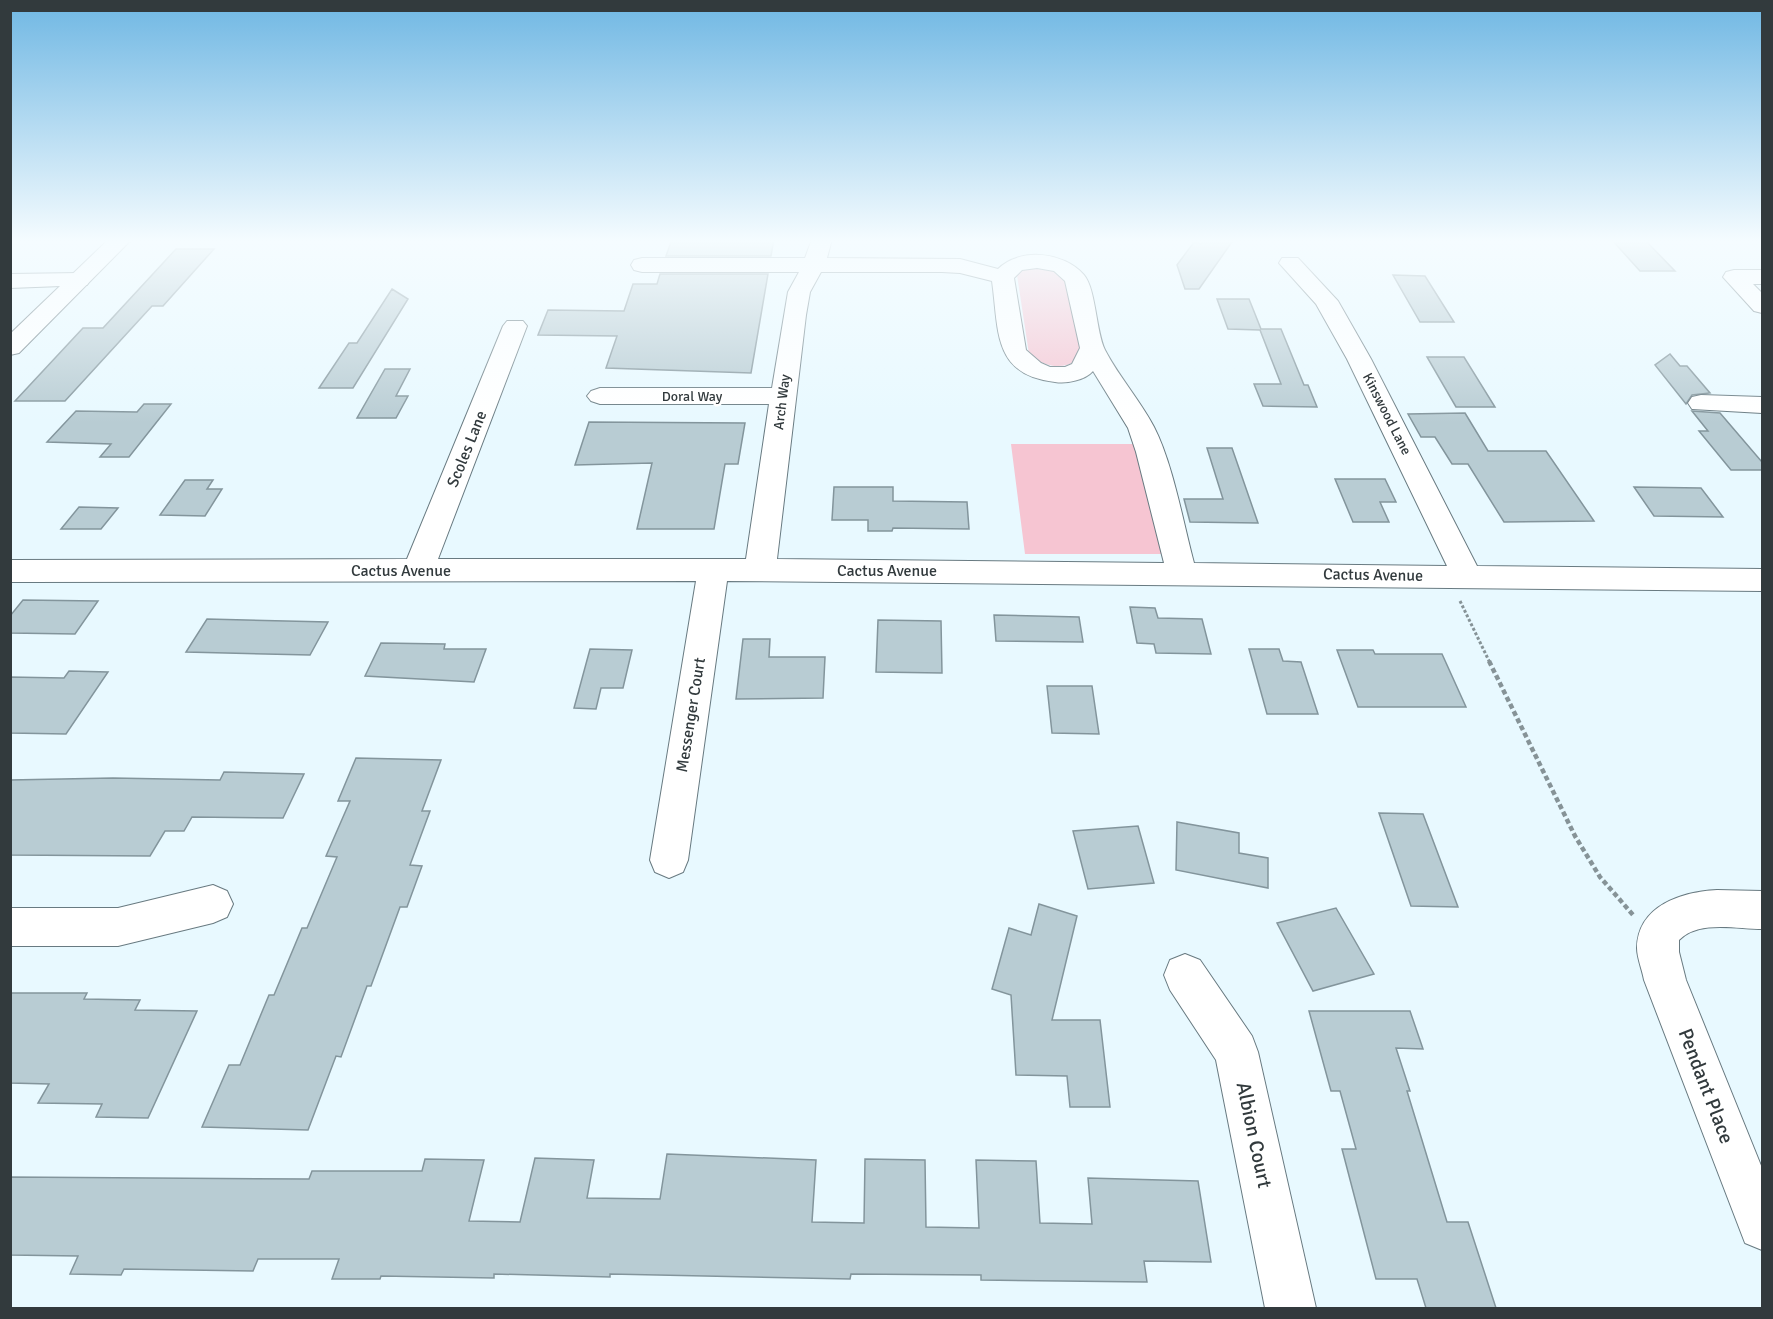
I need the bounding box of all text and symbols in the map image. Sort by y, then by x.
street label: Kinswood Lane [1359,370,1415,458]
street label: Arch Way [770,373,794,431]
street label: Doral Way [662,388,723,405]
street label: Scoles Lane [443,408,491,490]
street label: Cactus Avenue [351,561,451,581]
street label: Cactus Avenue [837,561,937,581]
street label: Cactus Avenue [1323,564,1423,586]
street label: Messenger Court [672,656,710,774]
street label: Pendant Place [1673,1025,1739,1147]
street label: Albion Court [1231,1080,1277,1190]

